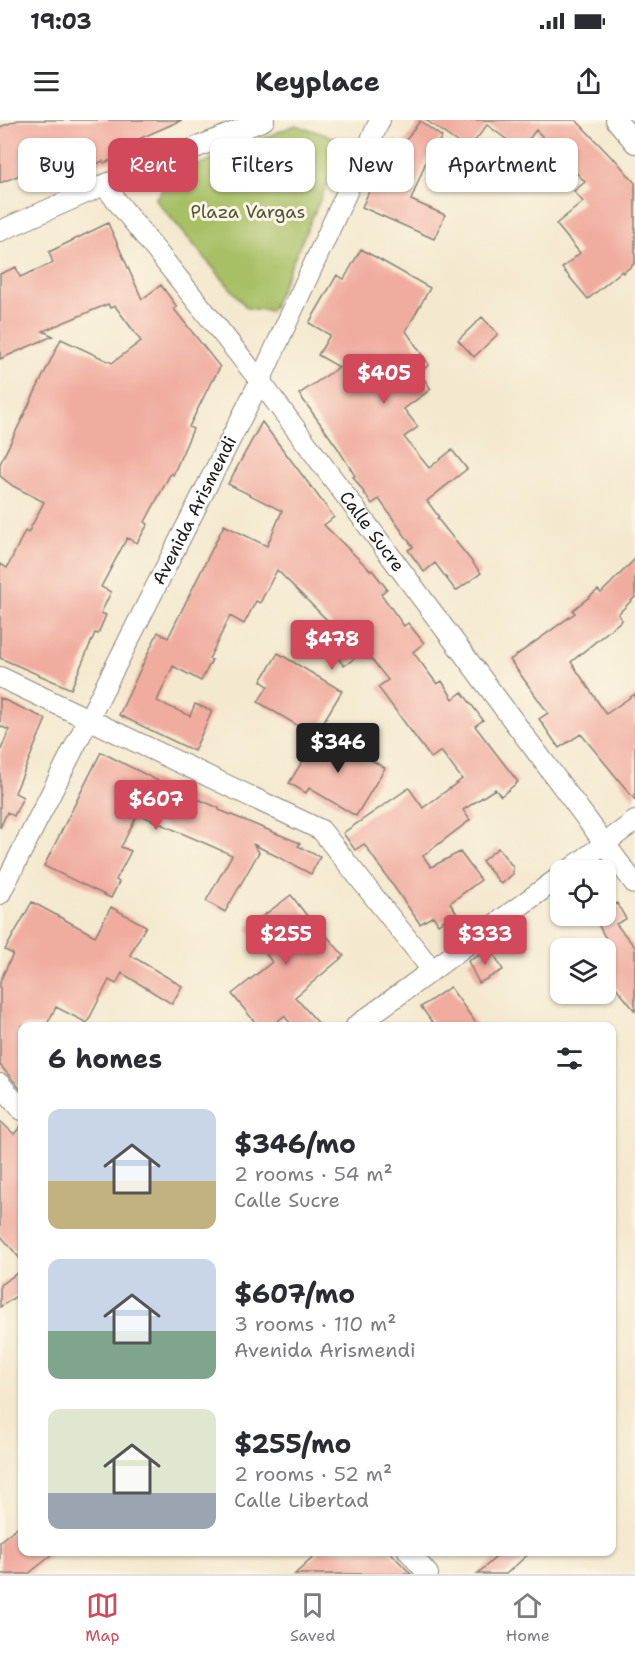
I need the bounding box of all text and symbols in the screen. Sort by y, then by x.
text: 19:03 [30,7,92,36]
text: Keyplace [255,63,380,100]
icon: menu [30,65,63,98]
icon: share [572,65,605,98]
chip: Buy [18,138,96,192]
chip: Rent [108,138,198,192]
chip: Filters [210,138,315,192]
chip: New [327,138,414,192]
chip: Apartment [426,138,578,192]
park label: Plaza Vargas [191,200,305,224]
pin: $405 [348,354,420,405]
text: $405 [357,360,411,386]
street label: Avenida Arismendi [147,432,242,589]
street label: Calle Sucre [334,486,410,577]
pin: $478 [296,620,368,671]
text: $478 [305,626,359,652]
pin: $346 [302,723,374,774]
text: $346 [310,729,366,755]
pin: $607 [120,780,192,831]
text: $607 [128,786,184,812]
map controls [550,860,616,1004]
button: locate [550,860,616,926]
pin: $255 [250,915,322,966]
pin: $333 [449,915,521,966]
text: $255 [260,921,312,947]
text: $333 [458,921,512,947]
button: layers [550,938,616,1004]
text: 6 homes [48,1041,162,1076]
icon: filters [553,1042,586,1075]
text: $346/mo [234,1126,356,1161]
icon: home [96,1133,168,1205]
text: 2 rooms · 54 m² [234,1161,393,1187]
text: Calle Sucre [234,1187,340,1213]
text: $607/mo [234,1276,355,1311]
icon: home [96,1283,168,1355]
text: 3 rooms · 110 m² [234,1311,397,1337]
text: Avenida Arismendi [234,1337,416,1363]
text: $255/mo [234,1426,351,1461]
icon: home [96,1433,168,1505]
text: 2 rooms · 52 m² [234,1461,392,1487]
text: Calle Libertad [234,1487,369,1513]
tab: Map [85,1589,119,1646]
tab: Saved [290,1589,335,1646]
tab: Home [506,1589,550,1646]

